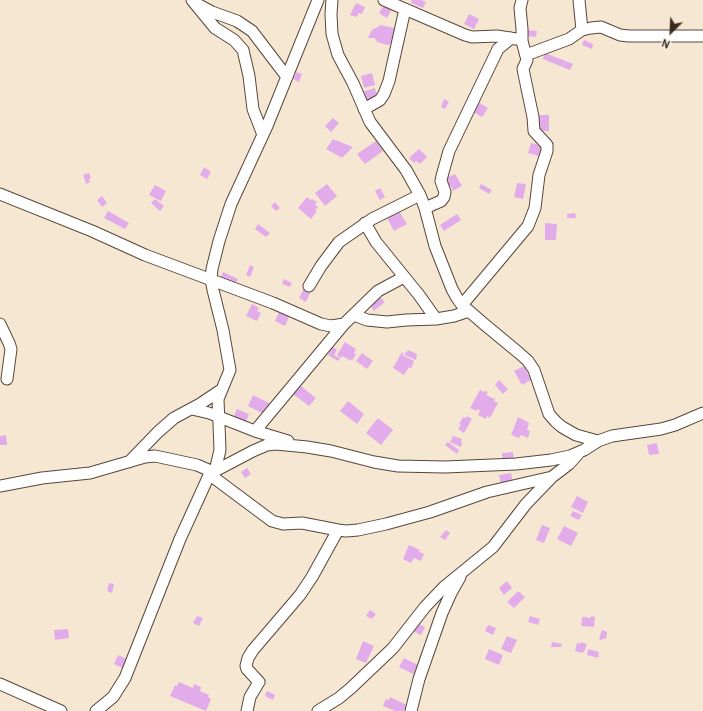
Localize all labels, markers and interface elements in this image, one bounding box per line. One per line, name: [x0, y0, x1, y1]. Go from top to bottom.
north arrow: [651, 12, 691, 52]
text: N: [660, 36, 672, 51]

